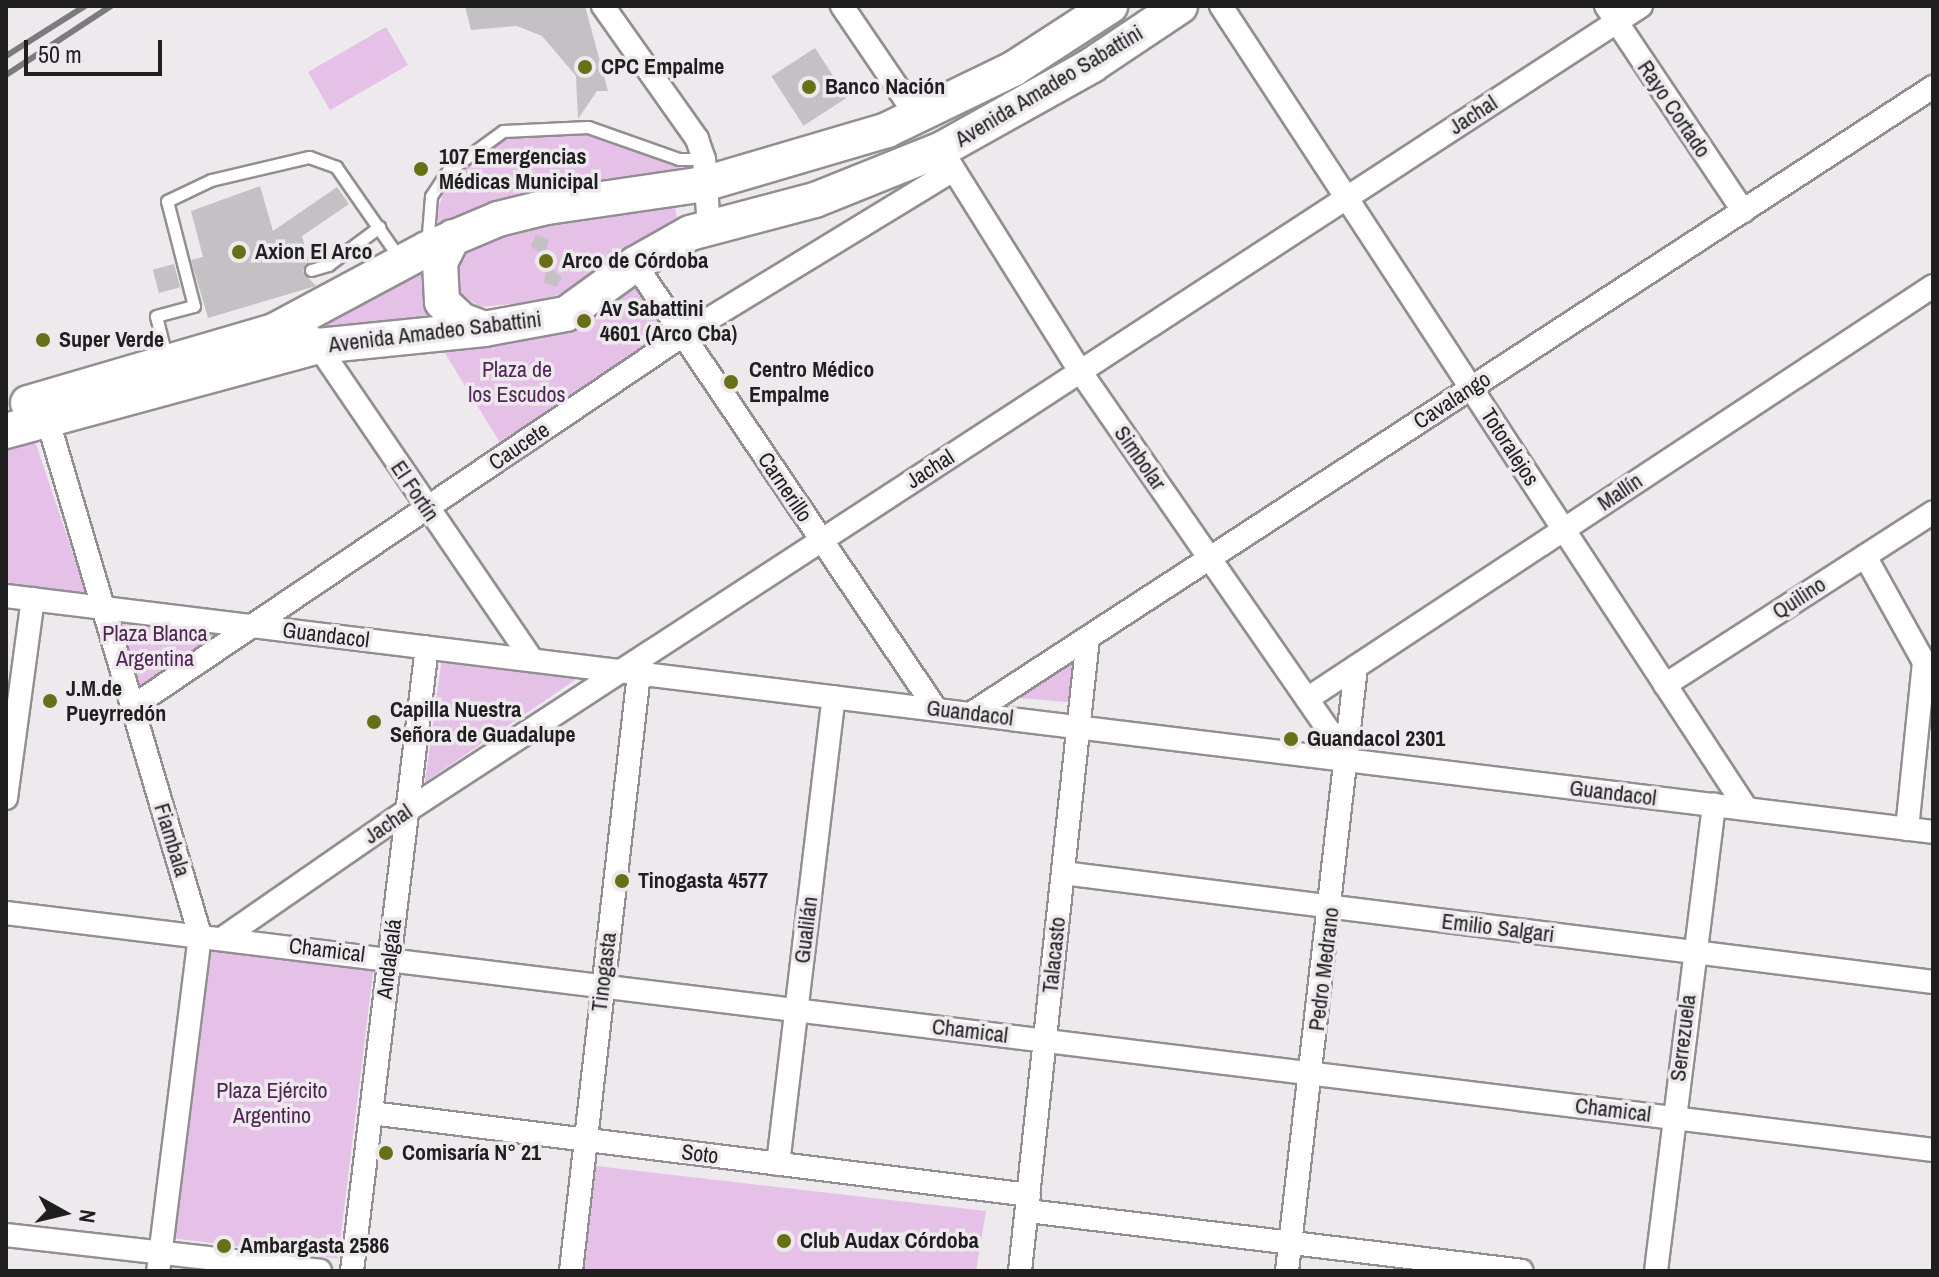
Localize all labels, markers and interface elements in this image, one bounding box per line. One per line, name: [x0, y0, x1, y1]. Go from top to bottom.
street label: Avenida Amadeo Sabattini: [950, 19, 1148, 153]
scale bar: [28, 24, 166, 74]
text: 50 m: [38, 38, 82, 70]
place label: CPC Empalme: [601, 54, 724, 80]
street label: Rayo Cortado: [1632, 55, 1716, 163]
marker: CPC Empalme: [576, 58, 594, 76]
place label: Banco Nación: [825, 74, 945, 100]
marker: Banco Nación: [800, 78, 818, 96]
street label: Jachal: [1444, 90, 1502, 140]
place label: 107 Emergencias Médicas Municipal: [439, 143, 598, 194]
marker: 107 Emergencias Médicas Municipal: [410, 158, 432, 180]
place label: Axion El Arco: [255, 239, 373, 265]
marker: Axion El Arco: [230, 243, 248, 261]
place label: Arco de Córdoba: [562, 248, 708, 274]
marker: Arco de Córdoba: [537, 252, 555, 270]
place label: Av Sabattini 4601 (Arco Cba): [600, 295, 737, 346]
street label: Avenida Amadeo Sabattini: [327, 306, 543, 358]
marker: Av Sabattini 4601 (Arco Cba): [575, 312, 593, 330]
place label: Super Verde: [59, 327, 164, 353]
marker: Super Verde: [34, 331, 52, 349]
park label: Plaza de los Escudos: [468, 356, 566, 408]
place label: Centro Médico Empalme: [749, 356, 874, 408]
street label: Cavalango: [1409, 365, 1495, 435]
marker: Centro Médico Empalme: [720, 371, 742, 393]
street label: Totoralejos: [1475, 403, 1545, 491]
street label: Caucete: [484, 416, 554, 476]
street label: Simbolar: [1108, 421, 1172, 495]
street label: Jachal: [901, 444, 959, 494]
street label: Carnerillo: [752, 447, 818, 527]
street label: El Fortín: [385, 456, 445, 526]
street label: Mallín: [1593, 468, 1647, 516]
street label: Quilino: [1767, 571, 1831, 625]
street label: Guandacol: [281, 617, 371, 653]
park label: Plaza Blanca Argentina: [102, 620, 208, 672]
place label: J.M.de Pueyrredón: [66, 675, 166, 726]
marker: J.M.de Pueyrredón: [41, 692, 59, 710]
street label: Guandacol: [925, 695, 1015, 731]
place label: Capilla Nuestra Señora de Guadalupe: [390, 696, 575, 748]
marker: Capilla Nuestra Señora de Guadalupe: [365, 713, 383, 731]
place label: Guandacol 2301: [1307, 726, 1445, 752]
marker: Guandacol 2301: [1282, 730, 1300, 748]
street label: Guandacol: [1568, 775, 1658, 811]
street label: Jachal: [359, 798, 417, 850]
street label: Fiambala: [148, 800, 196, 880]
place label: Tinogasta 4577: [638, 868, 768, 894]
marker: Tinogasta 4577: [613, 872, 631, 890]
street label: Gualilán: [789, 895, 823, 965]
street label: Pedro Medrano: [1303, 906, 1345, 1032]
street label: Emilio Salgari: [1440, 908, 1556, 948]
street label: Talacasto: [1037, 916, 1071, 994]
street label: Andalgalá: [371, 918, 407, 1000]
street label: Tinogasta: [586, 931, 622, 1013]
street label: Chamical: [288, 932, 366, 968]
street label: Serrezuela: [1665, 993, 1701, 1083]
street label: Chamical: [931, 1013, 1009, 1049]
park label: Plaza Ejército Argentino: [216, 1077, 328, 1128]
street label: Chamical: [1574, 1092, 1652, 1128]
street label: Soto: [680, 1139, 720, 1169]
place label: Comisaría N° 21: [402, 1140, 541, 1166]
marker: Comisaría N° 21: [377, 1144, 395, 1162]
north arrow: [24, 1173, 104, 1253]
text: N: [72, 1208, 104, 1225]
place label: Club Audax Córdoba: [800, 1228, 979, 1254]
marker: Club Audax Córdoba: [775, 1232, 793, 1250]
place label: Ambargasta 2586: [240, 1233, 389, 1259]
marker: Ambargasta 2586: [215, 1237, 233, 1255]

